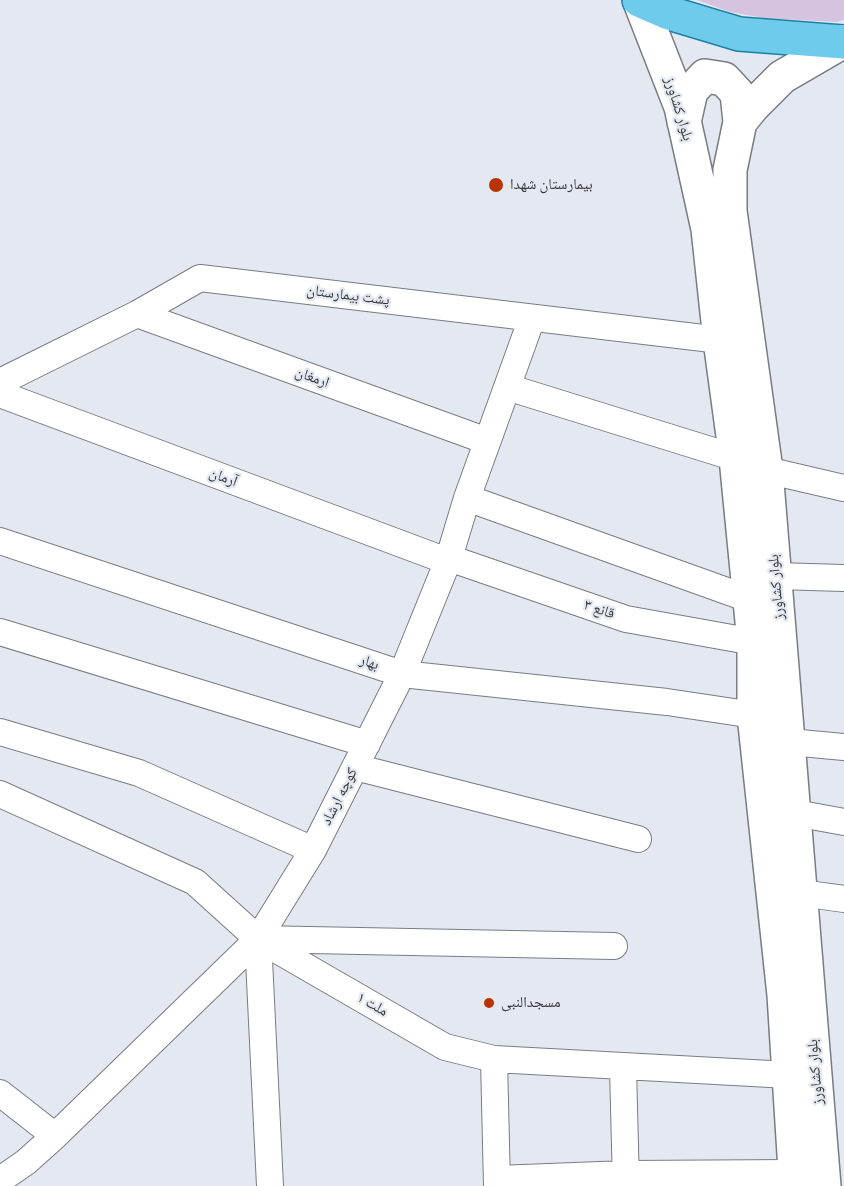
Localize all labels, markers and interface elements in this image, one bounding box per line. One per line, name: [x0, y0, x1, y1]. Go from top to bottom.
street label: بلوار کشاورز: [660, 75, 696, 143]
marker: بیمارستان شهدا: [487, 176, 505, 194]
place label: بیمارستان شهدا: [510, 176, 593, 194]
street label: پشت بیمارستان: [305, 282, 391, 310]
street label: ارمغان: [292, 364, 332, 392]
street label: آرمان: [206, 464, 240, 492]
street label: بلوار کشاورز: [765, 553, 789, 621]
street label: قانع ۳: [581, 596, 617, 624]
street label: بهار: [357, 651, 381, 675]
street label: کوچه ارشاد: [318, 765, 362, 829]
street label: ملت ۱: [353, 989, 391, 1021]
place label: مسجدالنبی: [501, 994, 561, 1012]
marker: مسجدالنبی: [482, 996, 496, 1010]
street label: بلوار کشاورز: [804, 1038, 828, 1106]

